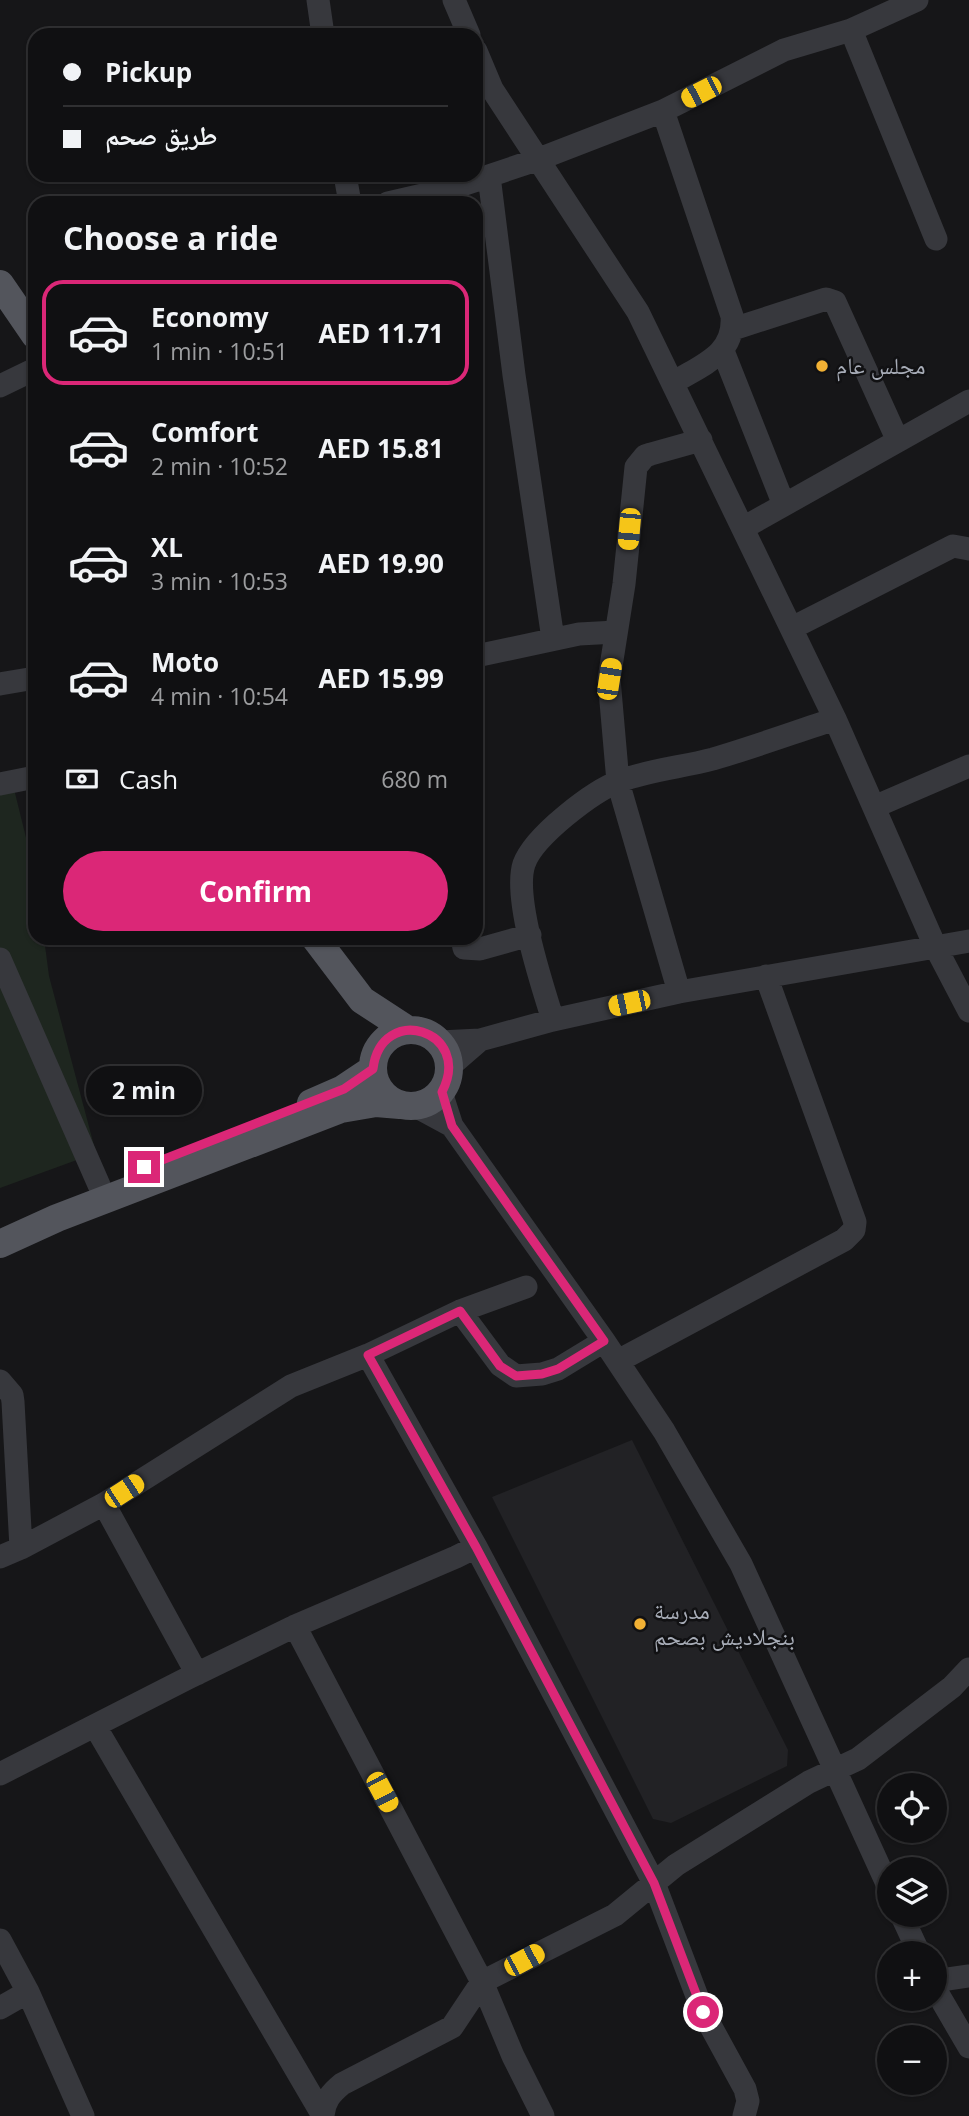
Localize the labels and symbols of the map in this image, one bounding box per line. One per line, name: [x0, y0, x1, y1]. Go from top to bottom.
car: [678, 73, 725, 111]
place label: مجلس عام: [836, 349, 926, 382]
marker: مجلس عام: [814, 358, 830, 374]
car: [617, 507, 642, 551]
car: [596, 657, 623, 701]
car: [607, 988, 652, 1018]
callout: 2 min: [86, 1066, 202, 1114]
route end: [128, 1151, 160, 1183]
car: [101, 1471, 148, 1511]
place label: مدرسة بنجلاديش بصحم: [654, 1594, 795, 1653]
marker: مدرسة بنجلاديش بصحم: [632, 1616, 648, 1632]
car: [363, 1769, 402, 1815]
car: [501, 1941, 548, 1979]
route start: [687, 1996, 719, 2028]

